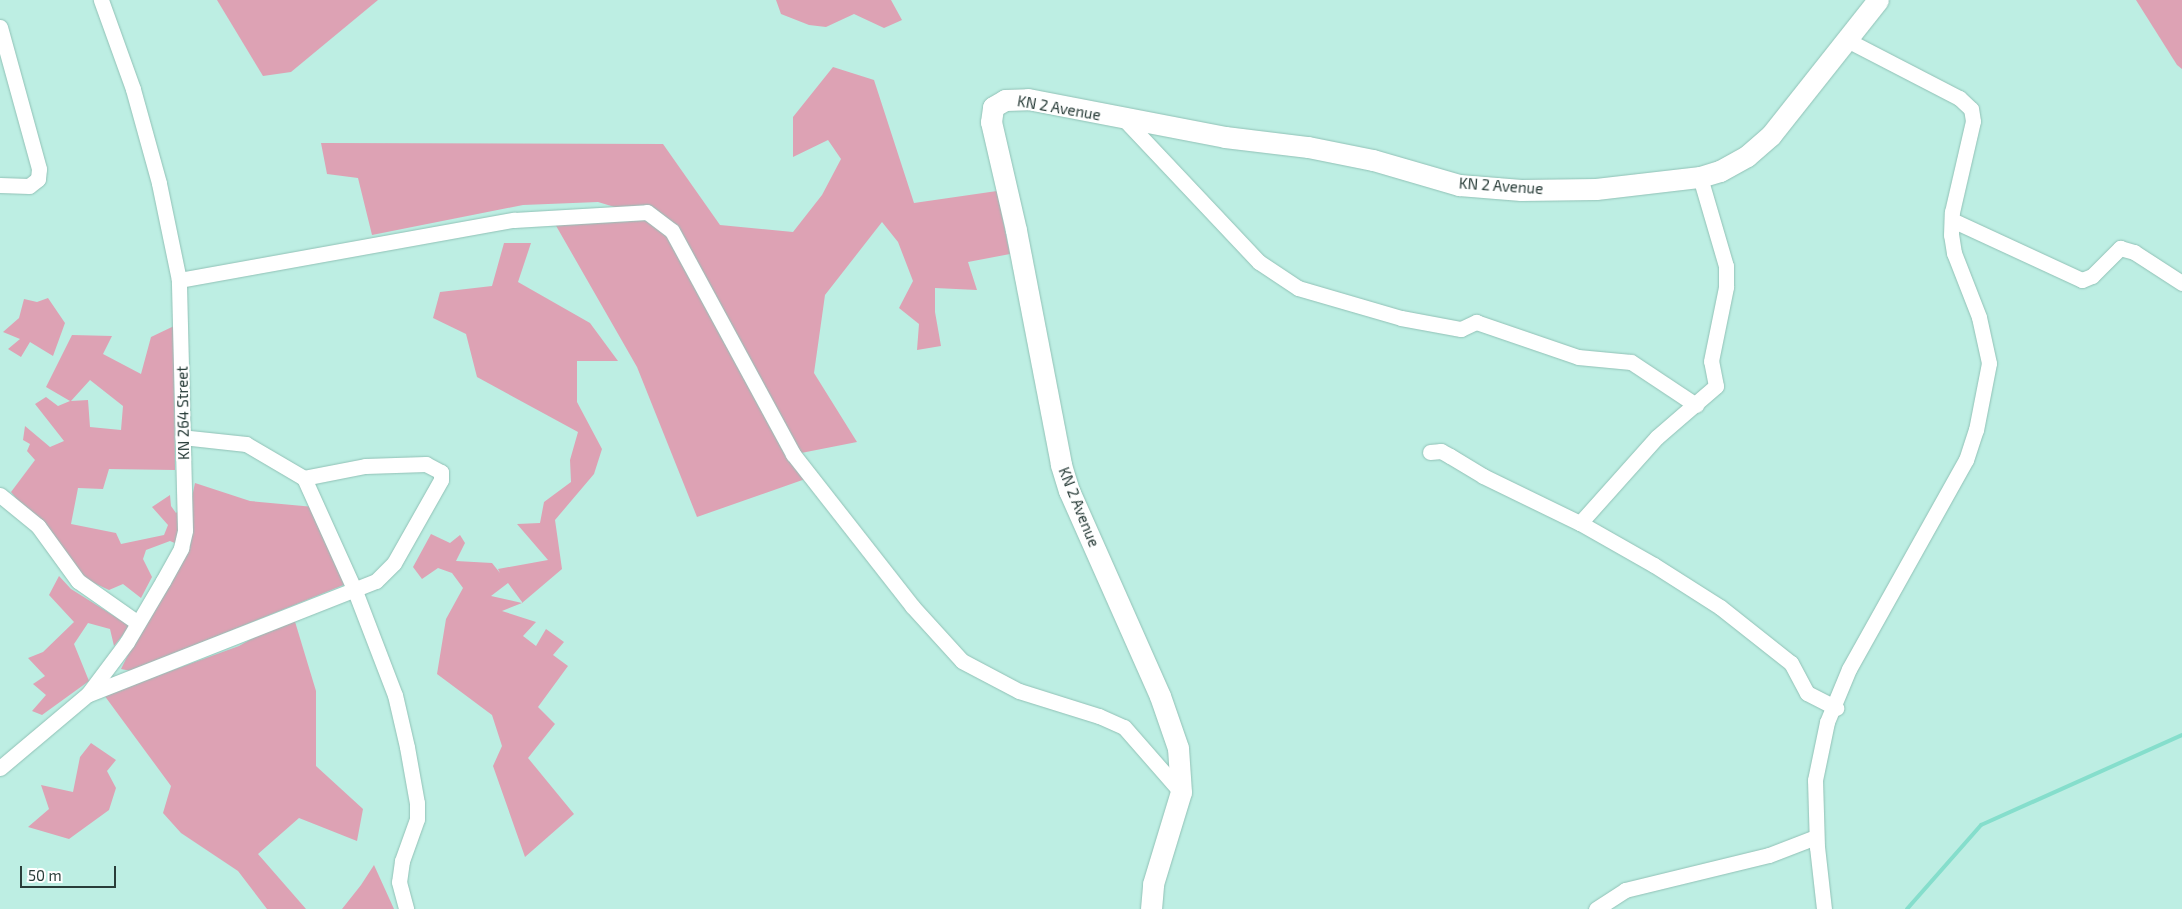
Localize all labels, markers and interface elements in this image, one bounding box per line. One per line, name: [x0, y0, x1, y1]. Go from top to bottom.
street label: KN 2 Avenue: [1016, 92, 1102, 124]
street label: KN 2 Avenue: [1458, 174, 1544, 198]
street label: KN 264 Street: [173, 366, 193, 460]
street label: KN 2 Avenue: [1055, 464, 1103, 550]
scale bar: [22, 856, 119, 888]
text: 50 m: [28, 866, 62, 884]

